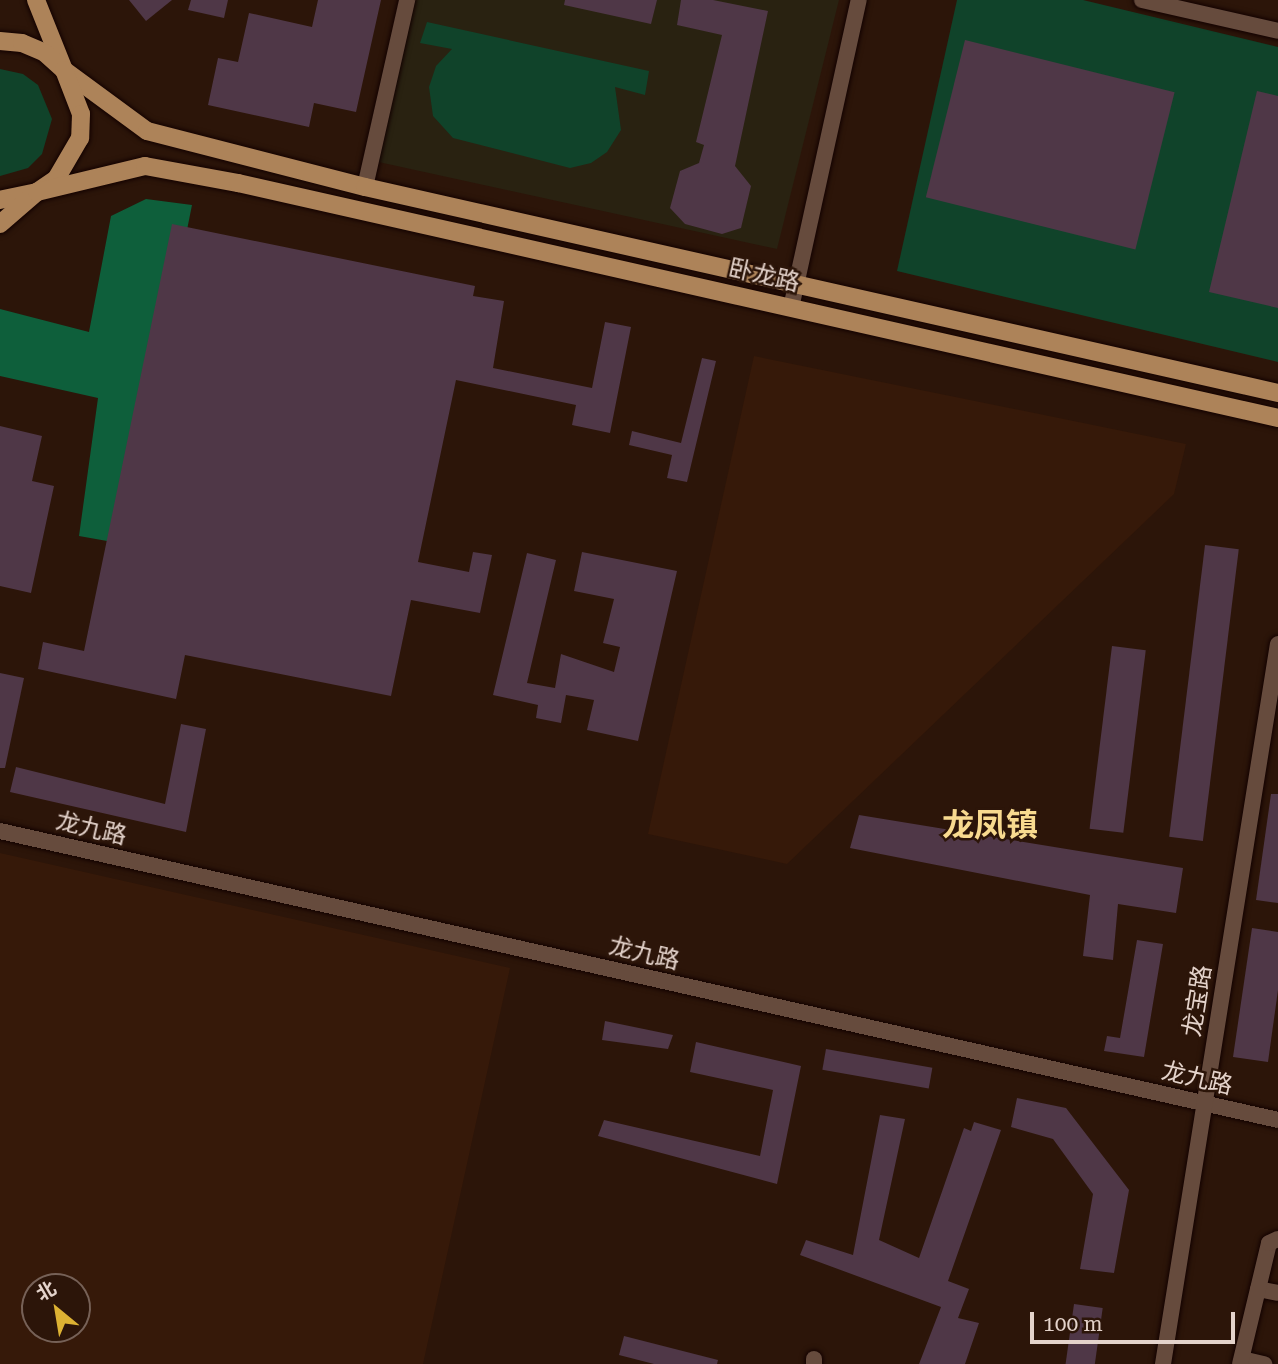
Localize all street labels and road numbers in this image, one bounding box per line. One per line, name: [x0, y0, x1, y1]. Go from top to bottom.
street label: 卧龙路: [726, 254, 802, 298]
street label: 龙九路: [53, 807, 129, 851]
street label: 龙九路: [606, 932, 682, 976]
street label: 龙宝路: [1178, 963, 1218, 1039]
street label: 龙九路: [1159, 1057, 1235, 1101]

